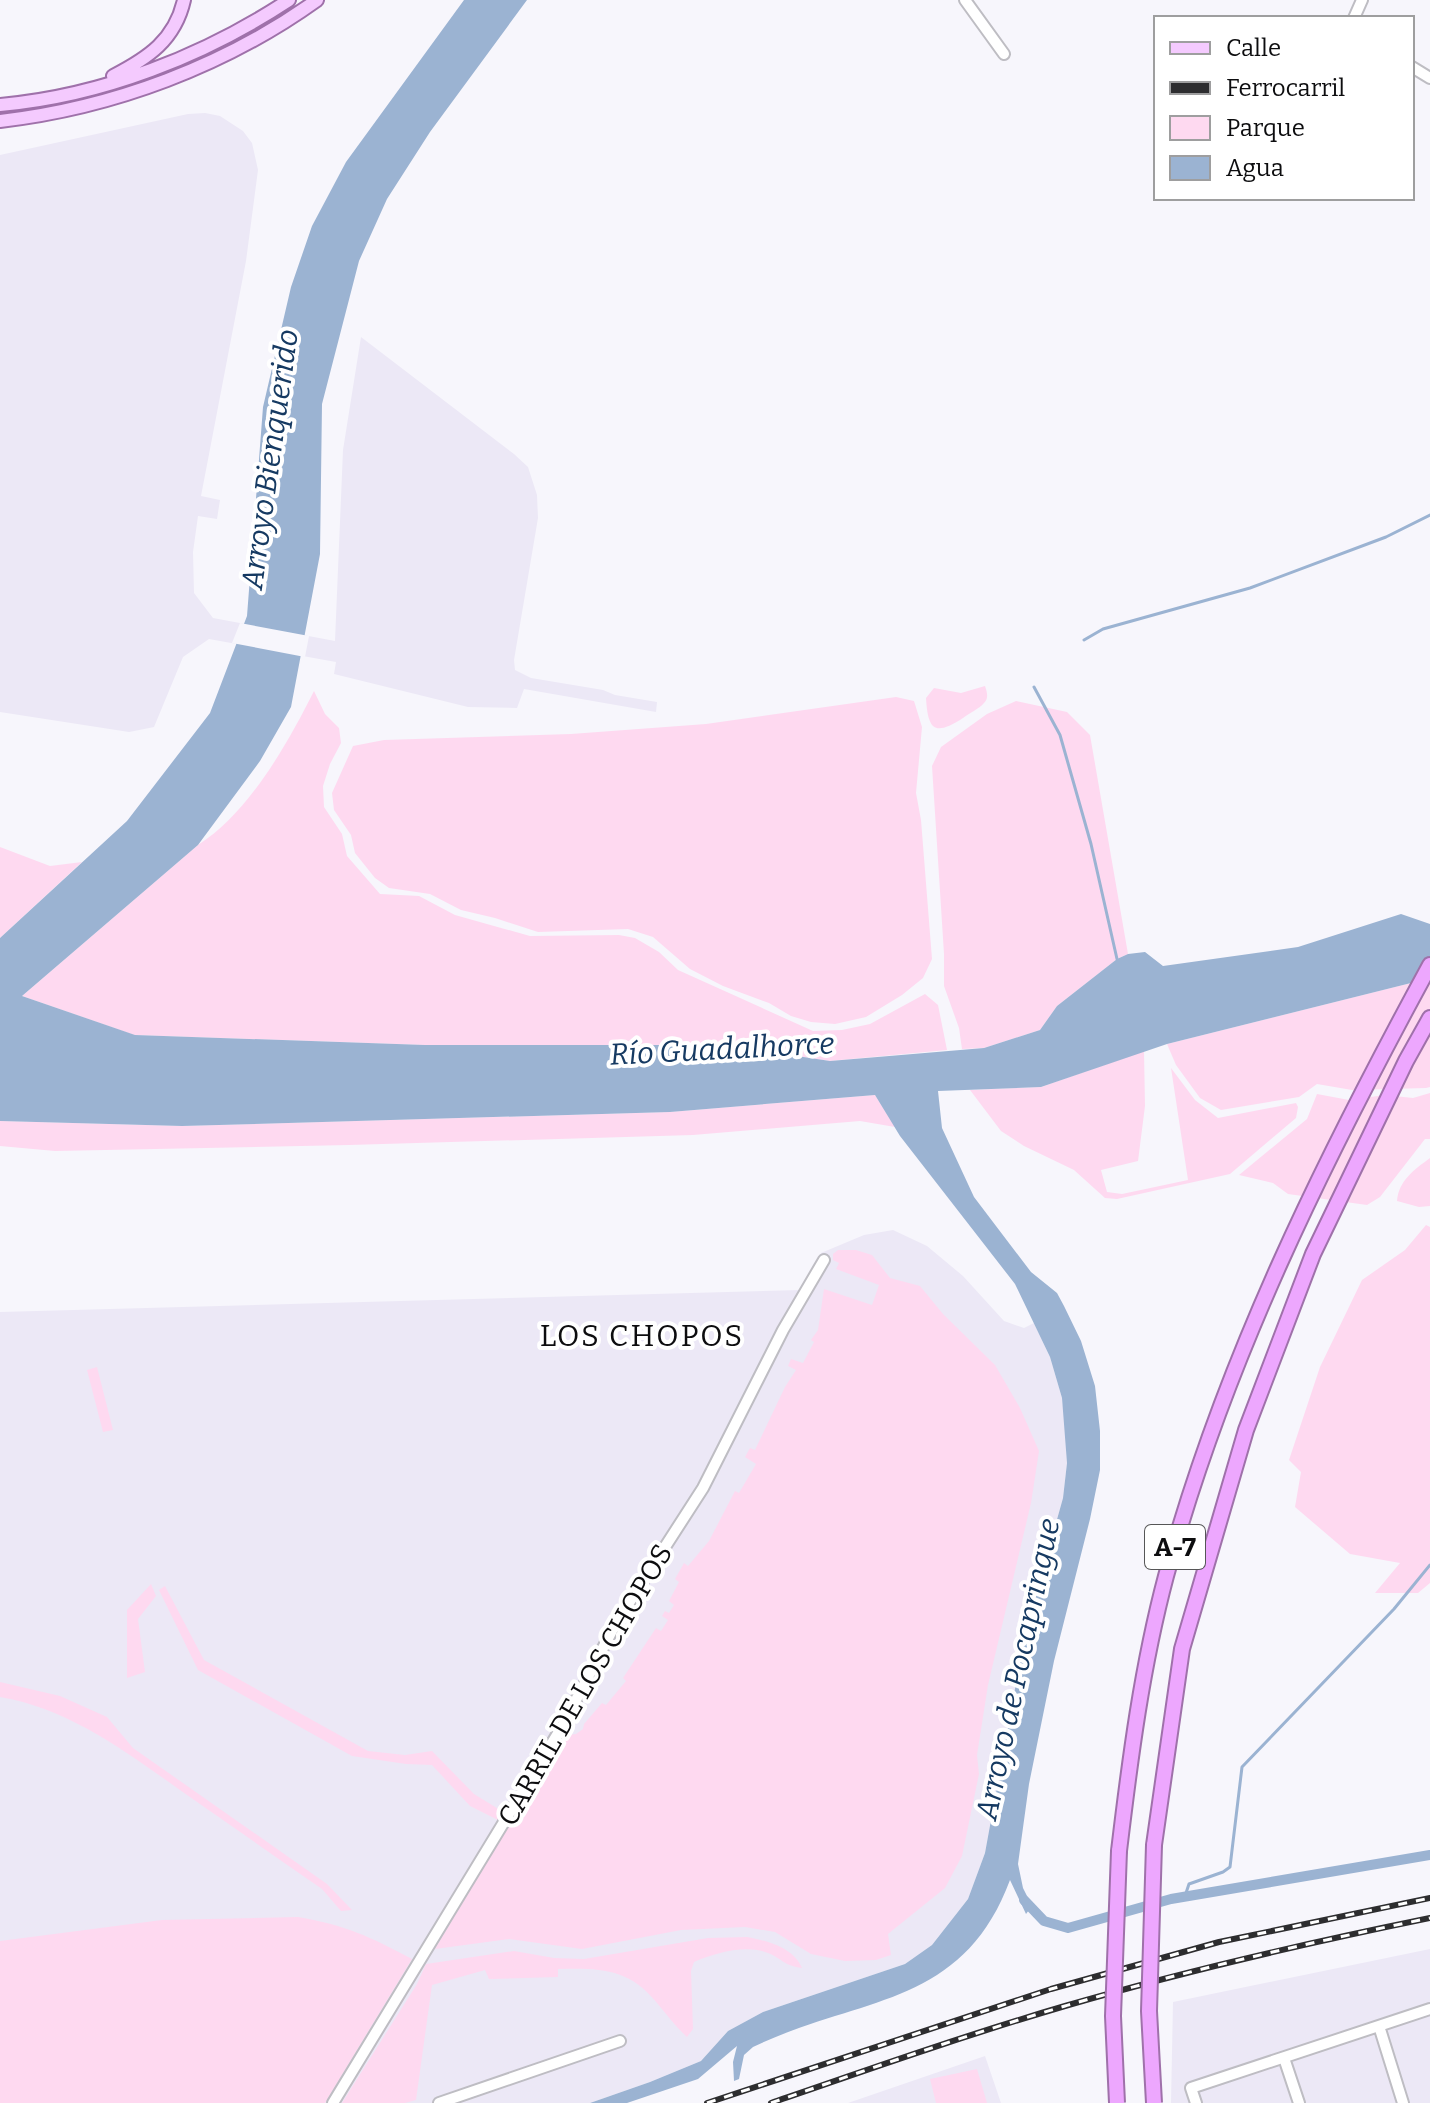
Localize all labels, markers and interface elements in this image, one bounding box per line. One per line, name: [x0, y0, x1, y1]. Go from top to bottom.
legend: [1154, 16, 1414, 200]
text: Calle: [1226, 34, 1281, 62]
text: Ferrocarril: [1226, 74, 1345, 102]
text: Parque: [1226, 114, 1305, 142]
text: Agua: [1226, 154, 1284, 182]
water label: Arroyo Bienquerido: [234, 327, 306, 593]
water label: Río Guadalhorce: [609, 1025, 835, 1073]
district label: LOS CHOPOS: [540, 1318, 744, 1354]
water label: Arroyo de Pocapringue: [968, 1515, 1068, 1825]
road number: A-7: [1145, 1525, 1205, 1569]
street label: CARRIL DE LOS CHOPOS: [491, 1538, 679, 1832]

